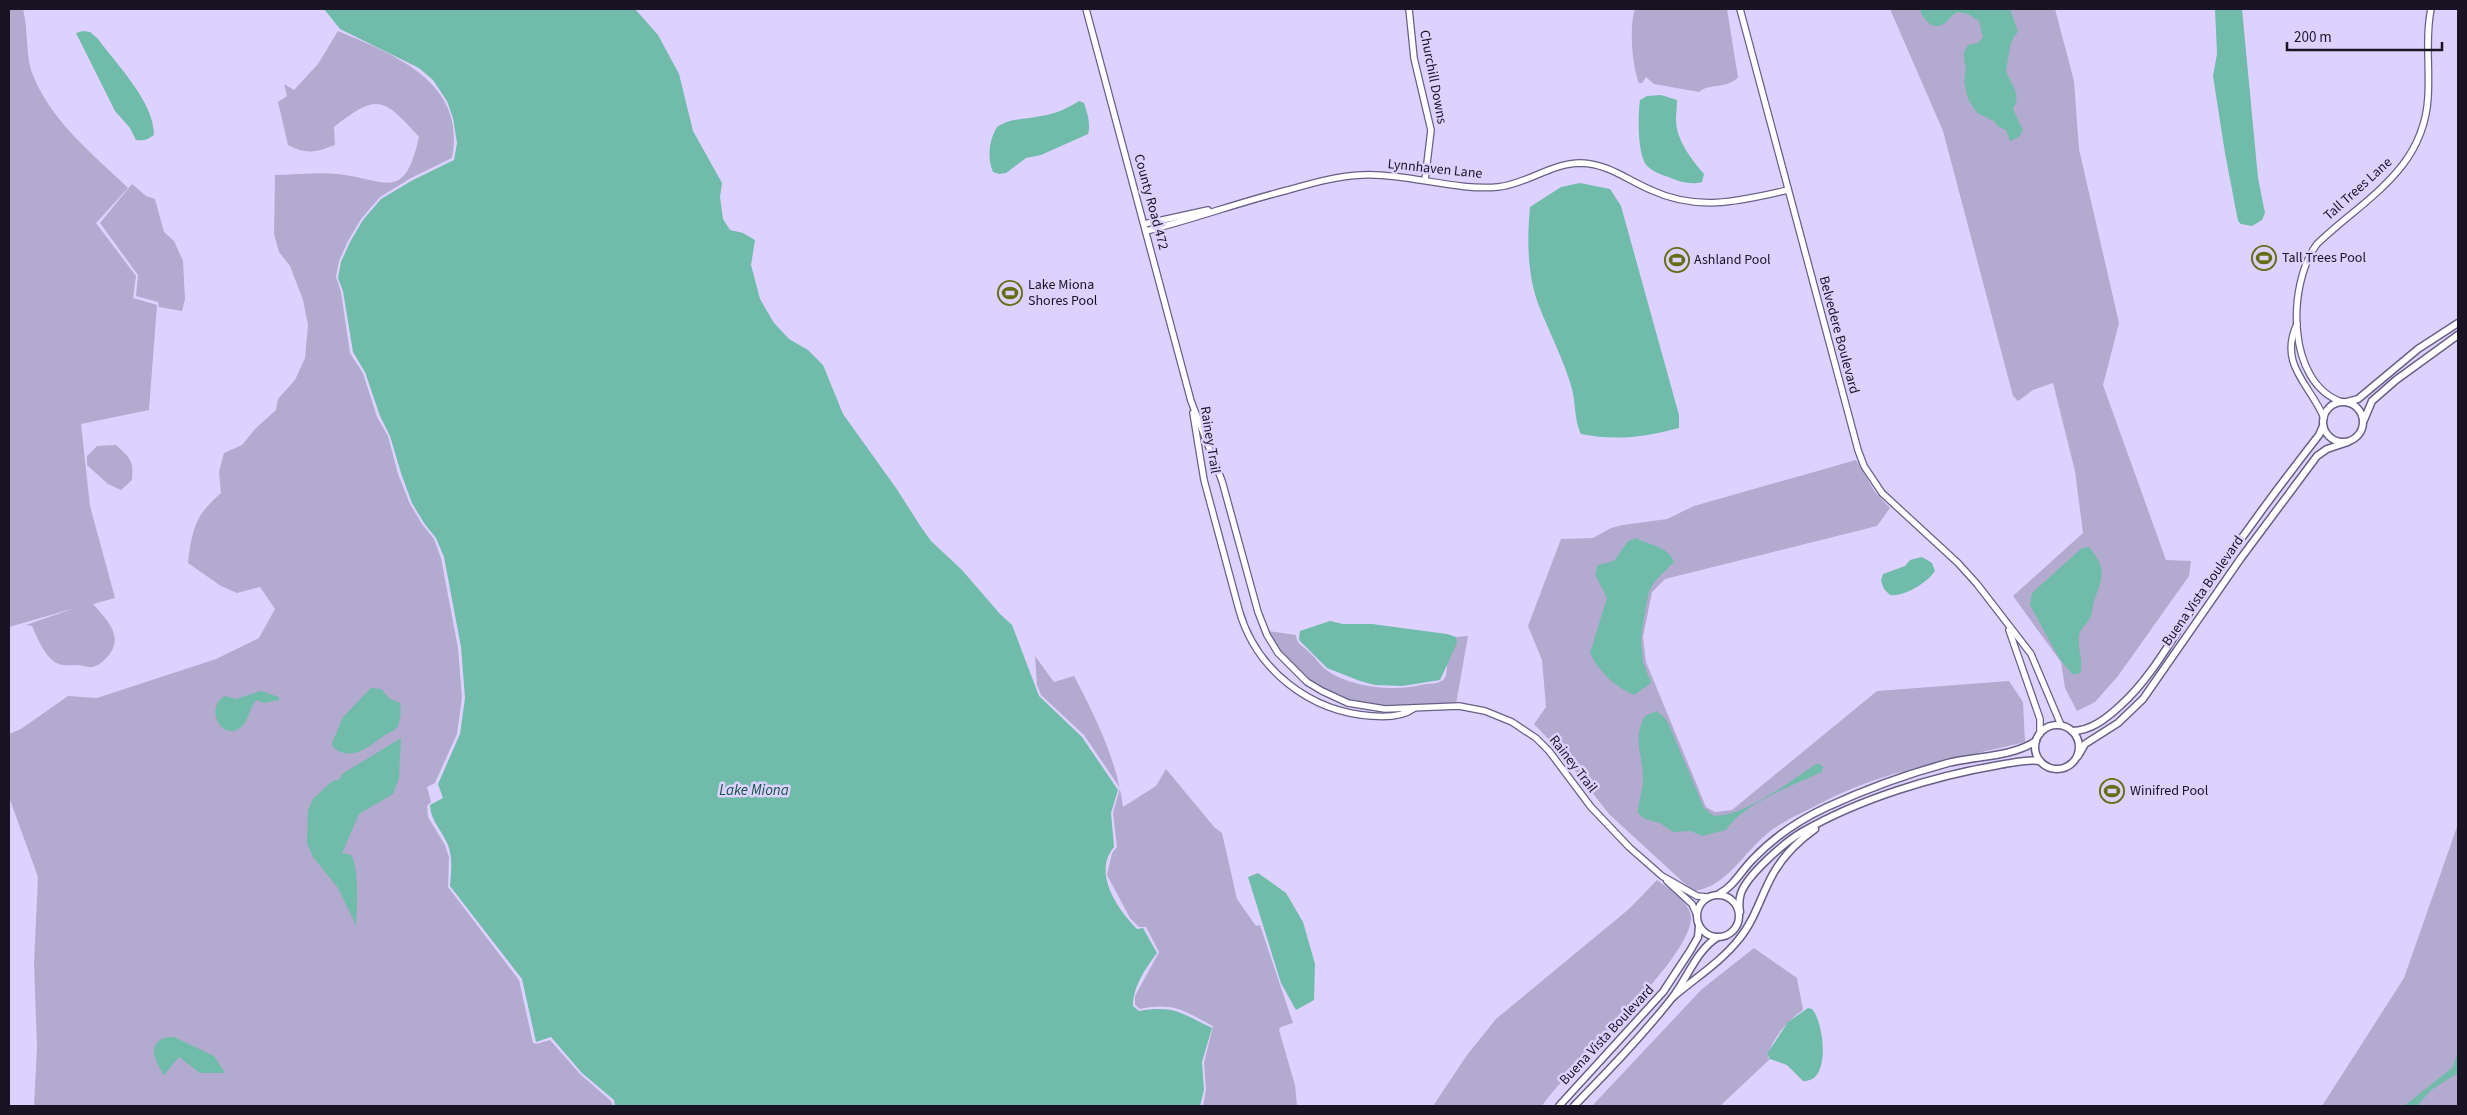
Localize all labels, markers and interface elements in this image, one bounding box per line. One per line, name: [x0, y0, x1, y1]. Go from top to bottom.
scale bar: [2287, 20, 2442, 52]
text: 200 m: [2294, 27, 2332, 48]
street label: Churchill Downs: [1414, 28, 1452, 126]
street label: County Road 472: [1129, 152, 1173, 252]
street label: Tall Trees Lane: [2319, 153, 2397, 225]
street label: Lynnhaven Lane: [1387, 154, 1483, 184]
sports icon: Tall Trees Pool: [2251, 245, 2277, 271]
sports icon: Ashland Pool: [1664, 247, 1690, 273]
place label: Tall Trees Pool: [2282, 248, 2366, 268]
place label: Ashland Pool: [1694, 250, 1771, 270]
street label: Belvedere Boulevard: [1814, 274, 1864, 396]
place label: Lake Miona Shores Pool: [1028, 275, 1098, 311]
sports icon: Lake Miona Shores Pool: [997, 280, 1023, 306]
street label: Rainey Trail: [1195, 405, 1225, 476]
street label: Buena Vista Boulevard: [2157, 532, 2249, 650]
street label: Rainey Trail: [1544, 731, 1602, 797]
sports icon: Winifred Pool: [2099, 778, 2125, 804]
water label: Lake Miona: [719, 780, 789, 801]
place label: Winifred Pool: [2130, 781, 2209, 801]
street label: Buena Vista Boulevard: [1555, 980, 1659, 1090]

